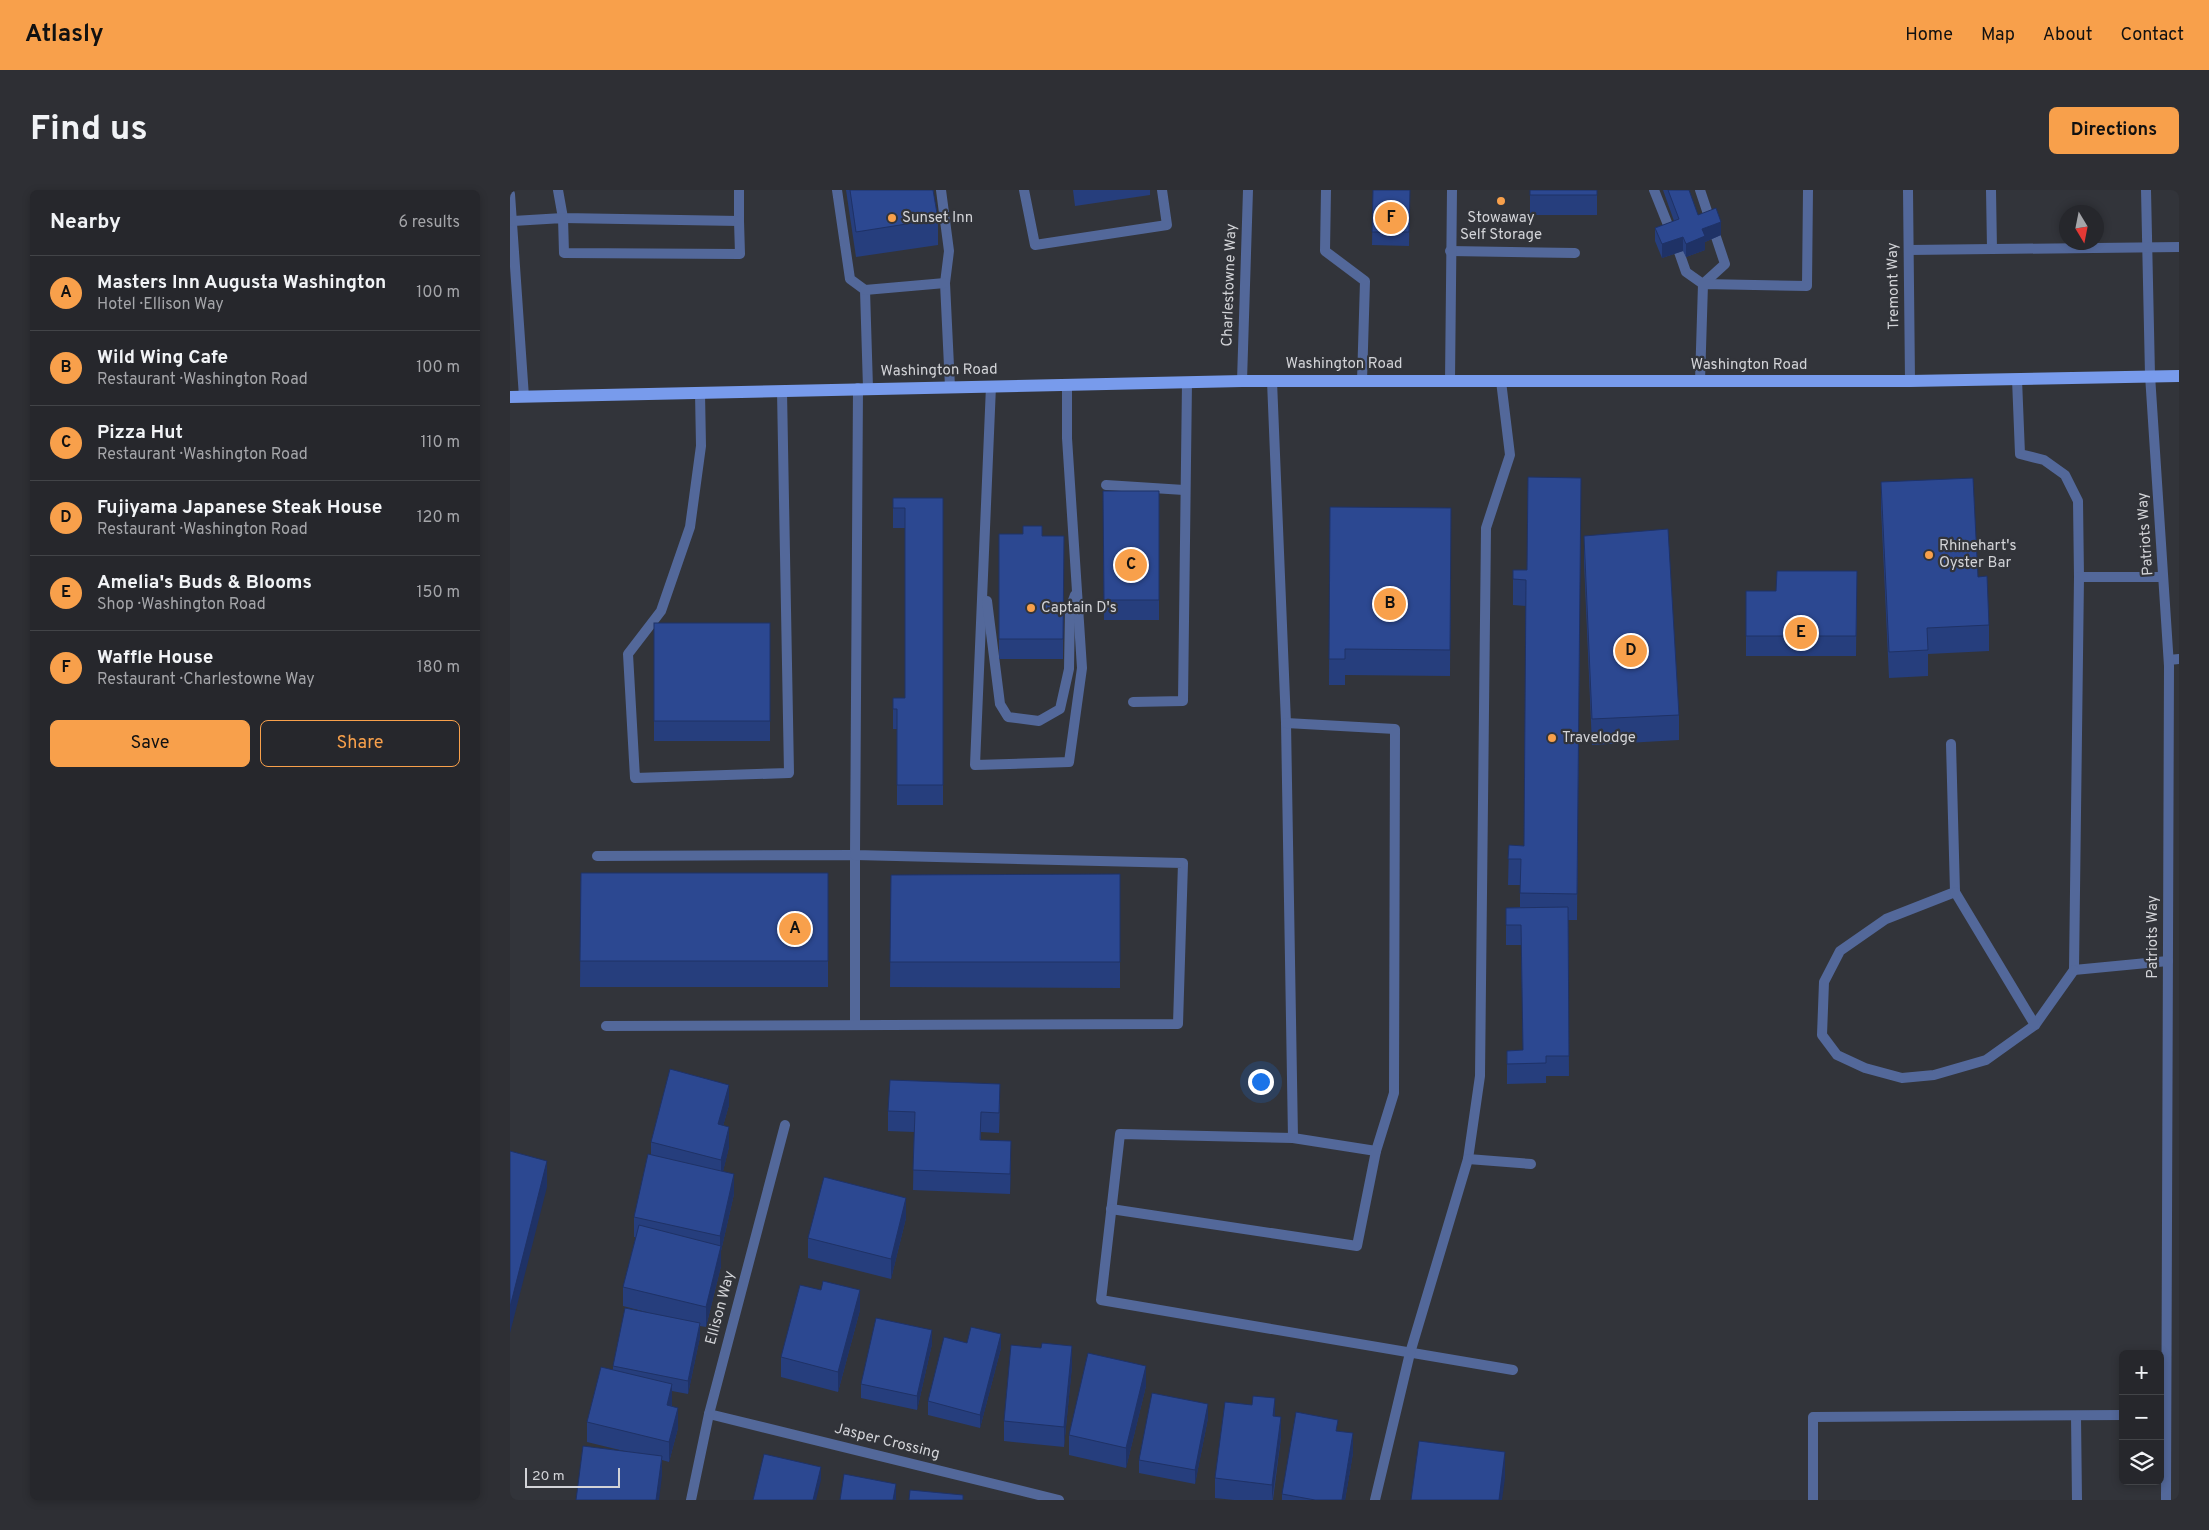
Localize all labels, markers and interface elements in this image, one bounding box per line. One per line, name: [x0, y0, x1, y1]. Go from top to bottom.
text: Atlasly: [25, 20, 104, 50]
text: Home: [1905, 24, 1953, 47]
text: Map: [1981, 24, 2015, 47]
text: About: [2043, 24, 2092, 47]
text: Contact: [2120, 24, 2184, 47]
button: Directions: [2049, 107, 2179, 154]
text: Find us: [30, 108, 148, 152]
marker: Stowaway Self Storage: [1495, 195, 1507, 207]
pin: F: [1375, 199, 1407, 237]
north arrow: [2059, 205, 2104, 250]
text: Nearby: [50, 209, 121, 236]
place label: Sunset Inn: [902, 209, 973, 228]
place label: Stowaway Self Storage: [1460, 209, 1542, 245]
marker: Sunset Inn: [886, 212, 898, 224]
text: 6 results: [398, 213, 460, 233]
street label: Charlestowne Way: [1218, 223, 1242, 347]
street label: Tremont Way: [1884, 242, 1904, 330]
text: Masters Inn Augusta Washington: [97, 271, 386, 295]
text: A: [60, 283, 72, 303]
text: 100 m: [416, 283, 460, 303]
text: Hotel · Ellison Way: [97, 295, 224, 315]
text: Wild Wing Cafe: [97, 346, 228, 370]
street label: Washington Road: [1285, 355, 1403, 374]
street label: Washington Road: [1690, 356, 1808, 375]
text: B: [60, 358, 72, 378]
text: 100 m: [416, 358, 460, 378]
street label: Washington Road: [880, 360, 998, 382]
text: Restaurant · Washington Road: [97, 370, 308, 390]
text: Pizza Hut: [97, 421, 183, 445]
text: C: [61, 433, 71, 453]
text: 110 m: [420, 433, 460, 453]
text: Restaurant · Washington Road: [97, 445, 308, 465]
street label: Patriots Way: [2134, 492, 2158, 576]
text: Fujiyama Japanese Steak House: [97, 496, 382, 520]
text: D: [60, 508, 72, 528]
text: 120 m: [417, 508, 460, 528]
text: Restaurant · Washington Road: [97, 520, 308, 540]
place label: Rhinehart's Oyster Bar: [1939, 537, 2017, 573]
pin: C: [1115, 546, 1147, 584]
marker: Rhinehart's Oyster Bar: [1923, 549, 1935, 561]
text: Amelia's Buds & Blooms: [97, 571, 312, 595]
text: E: [61, 583, 71, 603]
text: 150 m: [417, 583, 460, 603]
pin: B: [1374, 585, 1406, 623]
text: Shop · Washington Road: [97, 595, 266, 615]
place label: Captain D's: [1041, 599, 1117, 618]
marker: Captain D's: [1025, 602, 1037, 614]
pin: E: [1785, 614, 1817, 652]
pin: D: [1615, 632, 1647, 670]
text: Waffle House: [97, 646, 213, 670]
text: F: [61, 658, 71, 678]
text: 180 m: [417, 658, 460, 678]
text: Restaurant · Charlestowne Way: [97, 670, 315, 690]
button: Save: [50, 720, 250, 767]
button: Share: [260, 720, 460, 767]
place label: Travelodge: [1562, 729, 1636, 748]
marker: Travelodge: [1546, 732, 1558, 744]
street label: Patriots Way: [2144, 895, 2163, 979]
pin: A: [779, 910, 811, 948]
your location: [1248, 1069, 1274, 1095]
street label: Ellison Way: [702, 1269, 740, 1347]
map controls: [2119, 1350, 2164, 1485]
button: +: [2119, 1350, 2164, 1395]
button: −: [2119, 1395, 2164, 1440]
street label: Jasper Crossing: [832, 1420, 942, 1464]
button: layers: [2119, 1440, 2164, 1485]
scale bar: [525, 1465, 620, 1488]
text: 20 m: [532, 1468, 565, 1485]

